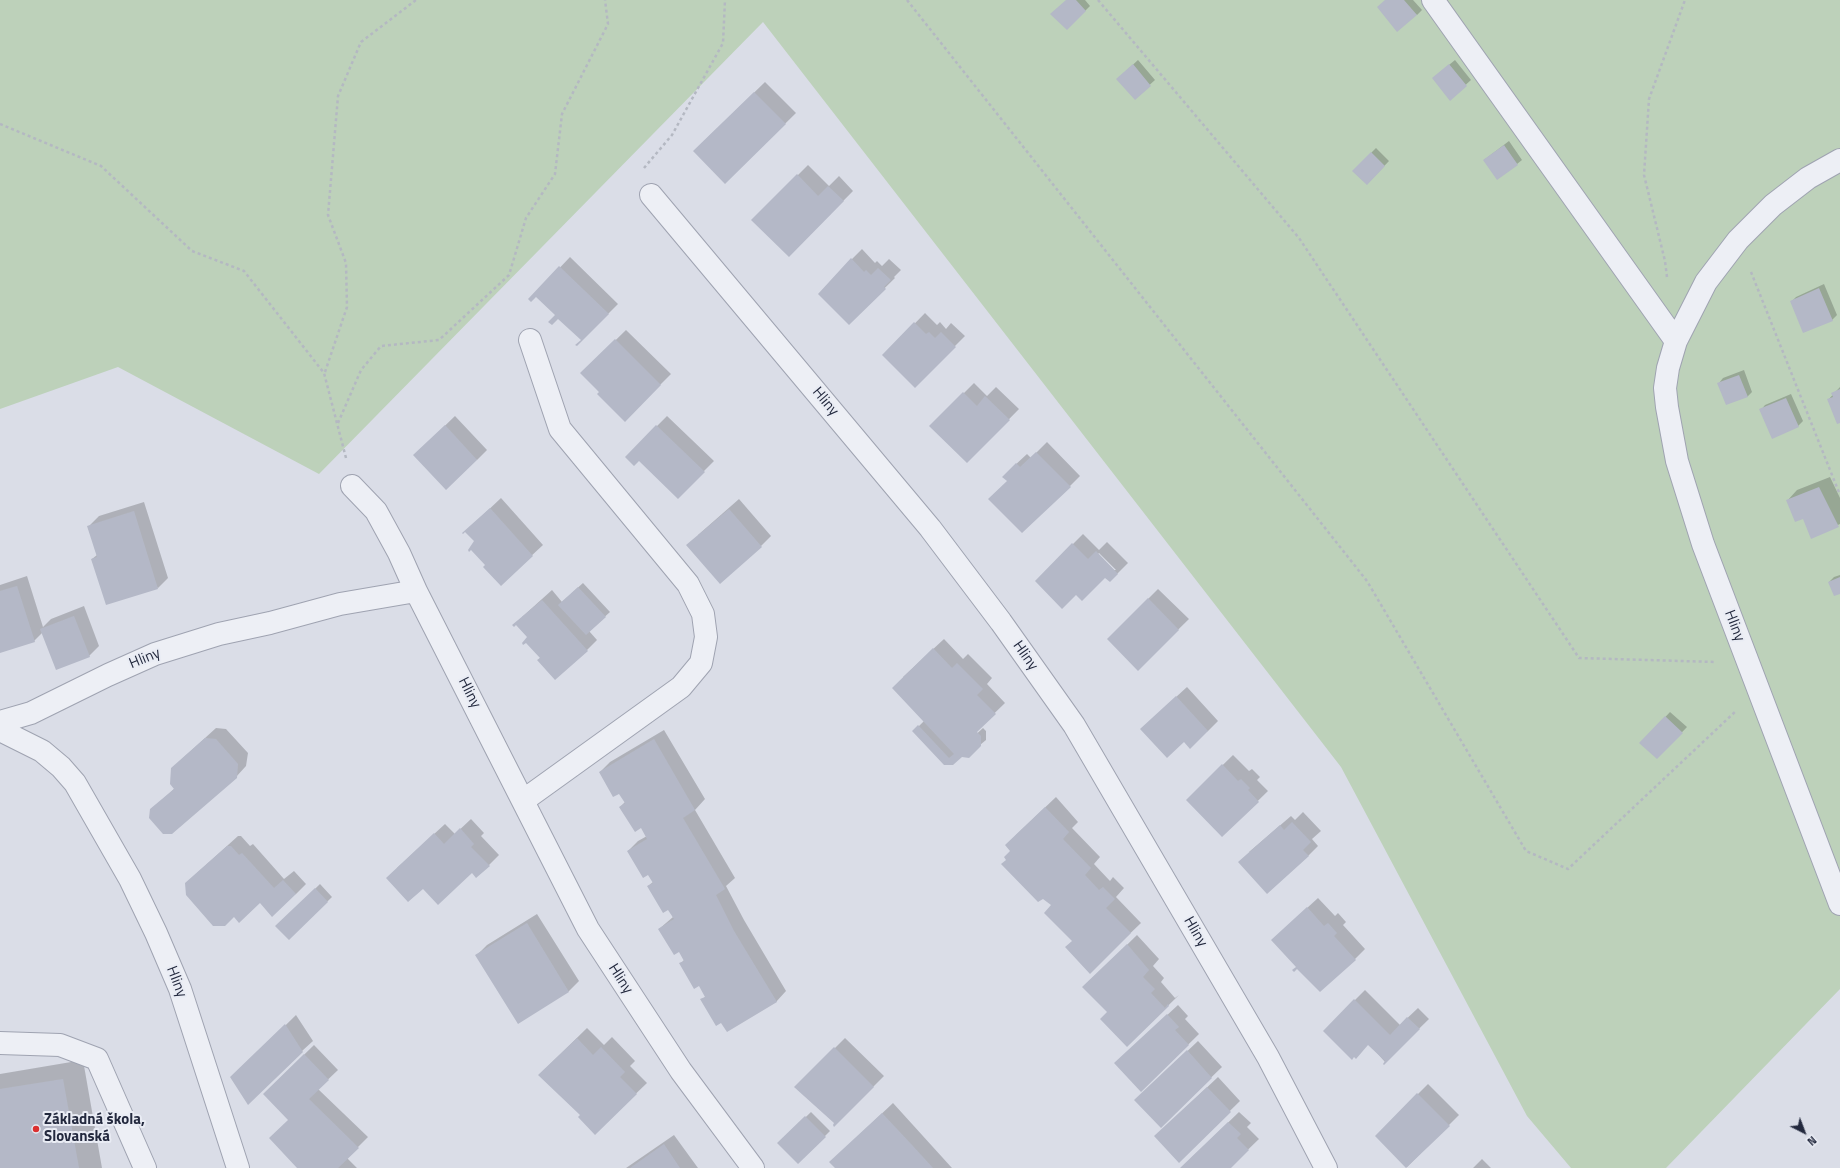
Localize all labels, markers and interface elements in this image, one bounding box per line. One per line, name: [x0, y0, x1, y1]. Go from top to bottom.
street label: Hliny: [808, 384, 842, 420]
street label: Hliny: [1720, 608, 1748, 644]
street label: Hliny: [1008, 638, 1042, 674]
street label: Hliny: [127, 645, 163, 673]
street label: Hliny: [454, 675, 484, 711]
street label: Hliny: [1179, 914, 1211, 950]
street label: Hliny: [604, 961, 636, 997]
street label: Hliny: [162, 964, 190, 1000]
place label: Základná škola, Slovanská: [44, 1111, 145, 1146]
north arrow: [1784, 1112, 1824, 1152]
marker: Základná škola, Slovanská: [31, 1124, 41, 1134]
text: N: [1804, 1132, 1820, 1149]

